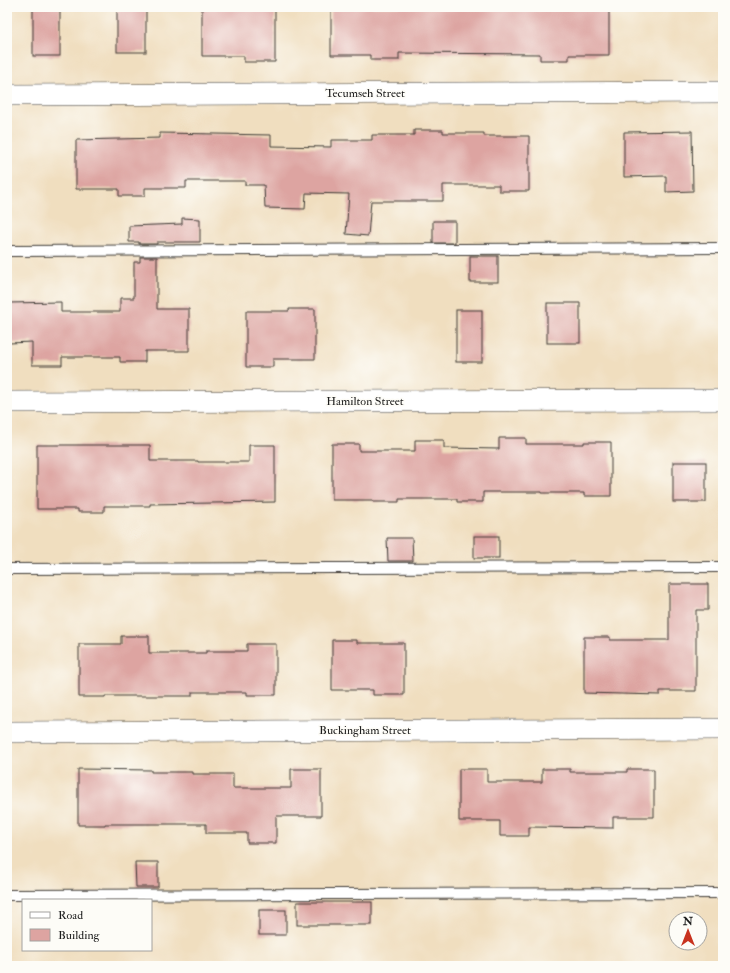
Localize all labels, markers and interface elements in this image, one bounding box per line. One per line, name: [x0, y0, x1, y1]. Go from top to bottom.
street label: Tecumseh Street: [325, 86, 405, 101]
street label: Hamilton Street: [326, 394, 404, 409]
street label: Buckingham Street: [319, 723, 411, 738]
legend: [22, 899, 152, 951]
text: Road: [58, 908, 83, 923]
north arrow: [668, 911, 708, 951]
text: N: [682, 915, 694, 928]
text: Building: [58, 928, 101, 943]

